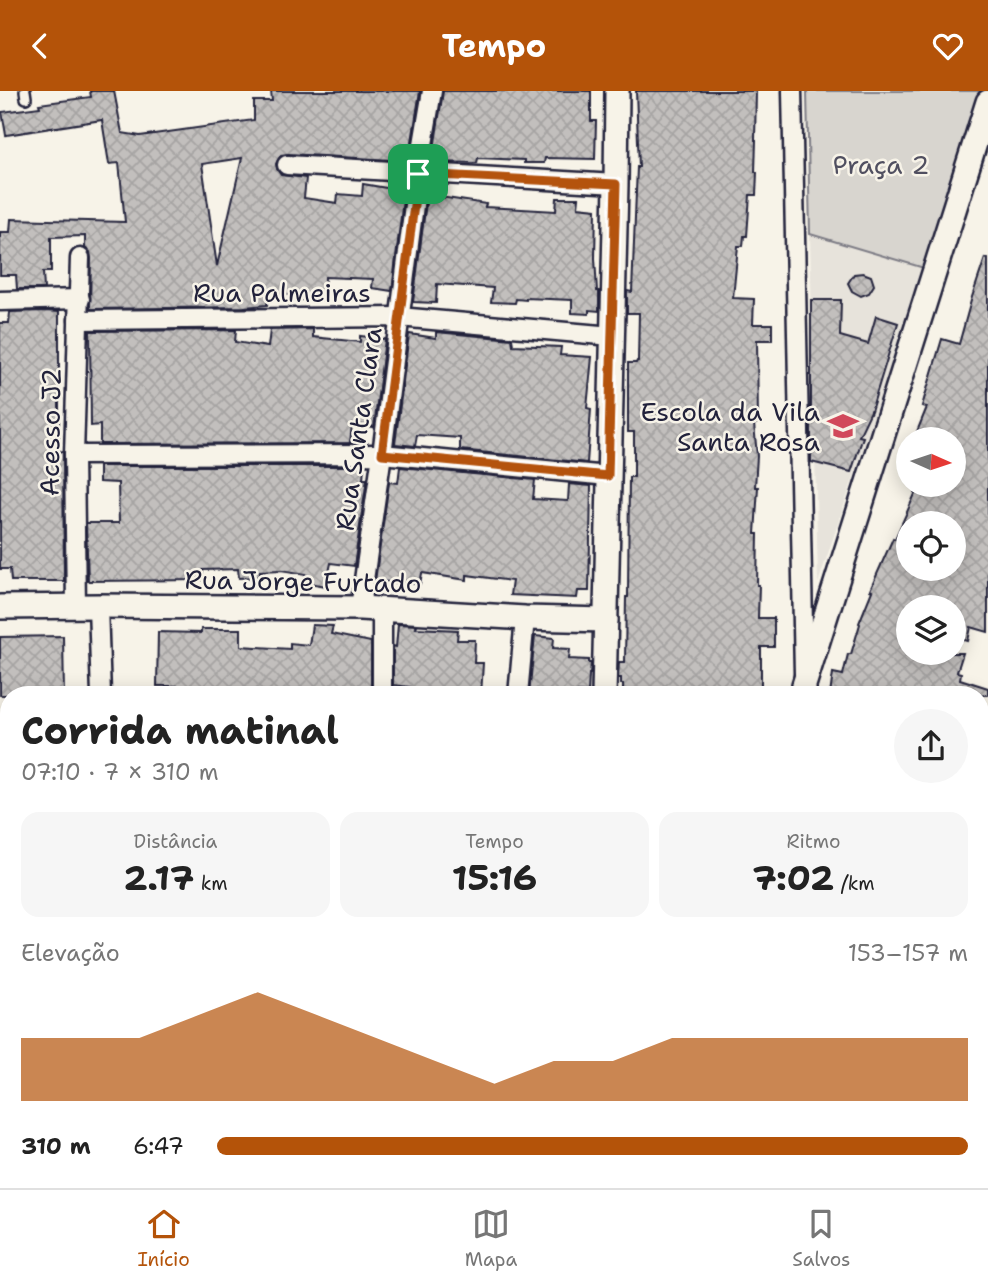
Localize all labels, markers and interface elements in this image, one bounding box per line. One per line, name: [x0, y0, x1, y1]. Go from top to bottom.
text: Tempo: [442, 24, 546, 67]
icon: back: [21, 27, 59, 65]
icon: heart: [929, 27, 967, 65]
pin: [388, 144, 448, 204]
park label: Praça 2: [832, 147, 930, 182]
icon: arrive: [399, 155, 437, 193]
street label: Rua Palmeiras: [193, 275, 371, 310]
street label: Rua Santa Clara: [326, 325, 390, 533]
street label: Acesso J2: [31, 368, 69, 496]
place label: Escola da Vila Santa Rosa: [641, 394, 820, 459]
school or university icon: Escola da Vila Santa Rosa: [826, 409, 860, 443]
north arrow: [896, 427, 966, 497]
map controls: [896, 427, 966, 665]
button: locate: [896, 511, 966, 581]
street label: Rua Jorge Furtado: [184, 561, 422, 601]
button: layers: [896, 595, 966, 665]
text: Corrida matinal: [21, 705, 339, 756]
button: share: [894, 709, 968, 783]
text: 07:10 · 7 × 310 m: [21, 757, 219, 787]
text: Distância: [134, 829, 217, 854]
text: Tempo: [465, 829, 524, 854]
text: Ritmo: [787, 829, 840, 854]
text: 2.17: [123, 854, 194, 901]
text: 15:16: [452, 854, 537, 901]
text: 7:02: [752, 854, 834, 901]
text: km: [194, 871, 228, 896]
text: /km: [834, 871, 875, 896]
text: Elevação: [21, 938, 120, 968]
text: 153–157 m: [848, 938, 968, 968]
text: 310 m: [21, 1131, 91, 1161]
text: 6:47: [133, 1131, 184, 1161]
tab: Início: [138, 1205, 190, 1272]
tab: Mapa: [465, 1205, 517, 1272]
tab: Salvos: [792, 1205, 850, 1272]

